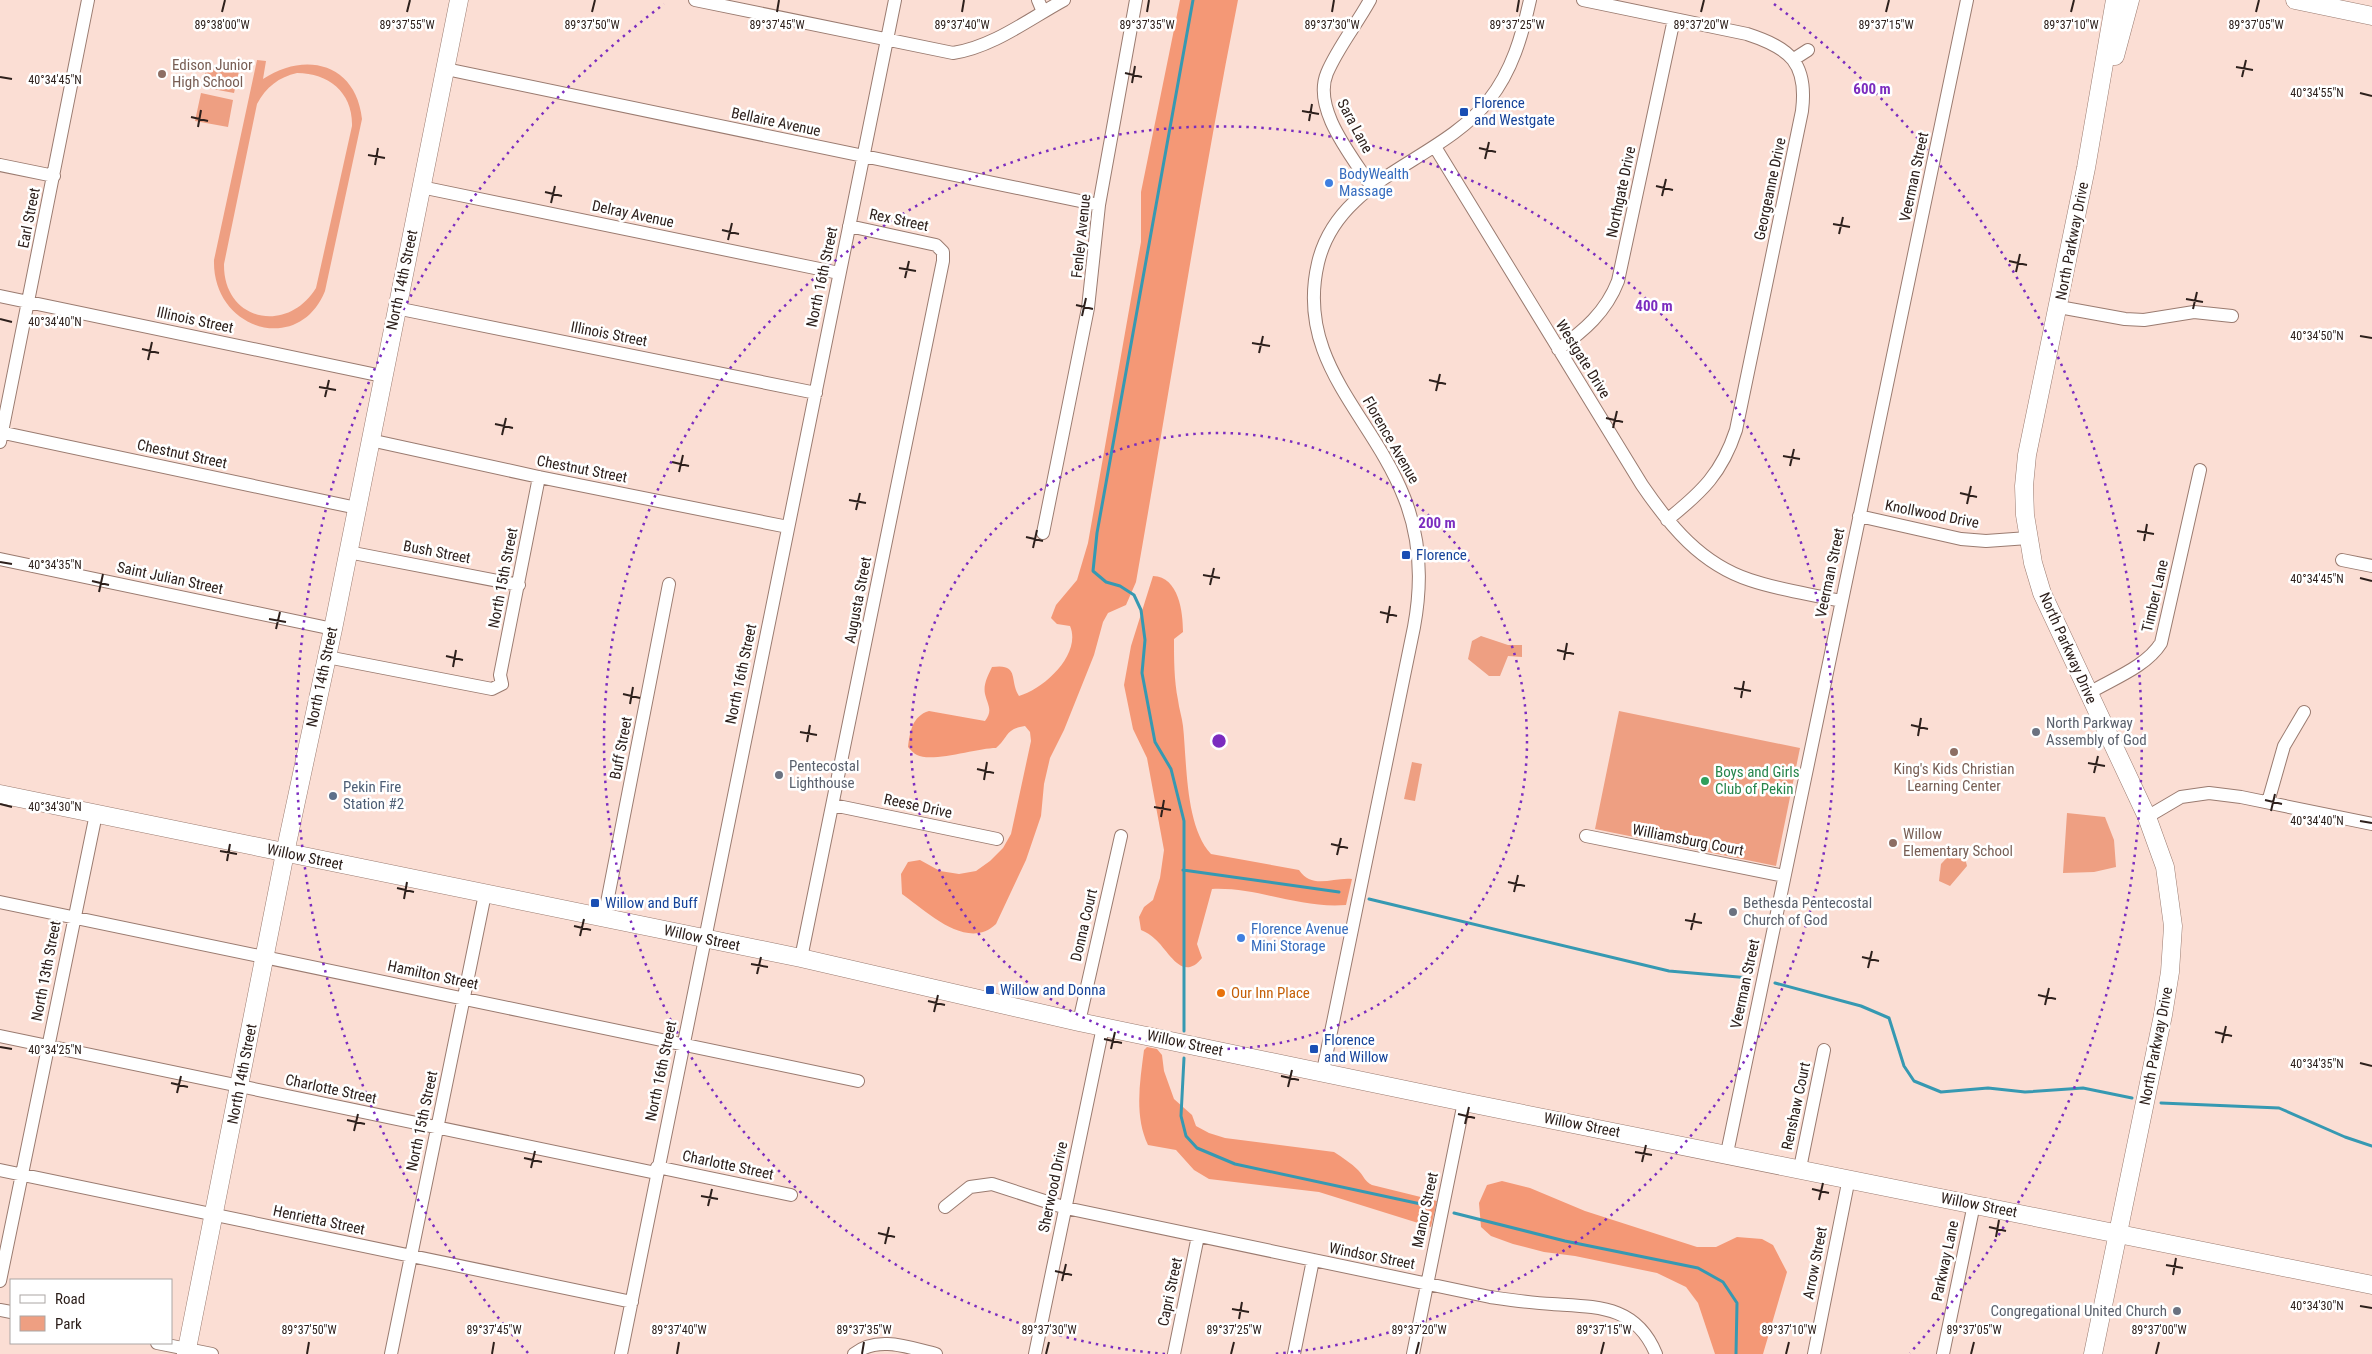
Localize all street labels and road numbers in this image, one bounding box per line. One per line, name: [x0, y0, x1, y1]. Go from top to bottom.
street label: Sara Lane: [1333, 96, 1377, 156]
street label: Bellaire Avenue: [730, 104, 822, 140]
street label: Veerman Street: [1896, 131, 1932, 223]
street label: Georgeanne Drive: [1750, 136, 1790, 242]
street label: Northgate Drive: [1603, 145, 1639, 239]
street label: North Parkway Drive: [2052, 180, 2092, 302]
street label: Earl Street: [14, 186, 44, 250]
street label: Fenley Avenue: [1068, 193, 1094, 279]
street label: Delray Avenue: [590, 197, 676, 231]
street label: Rex Street: [868, 205, 930, 235]
street label: North 16th Street: [803, 225, 841, 329]
street label: North 14th Street: [383, 228, 421, 332]
street label: Illinois Street: [155, 303, 235, 337]
street label: Westgate Drive: [1552, 317, 1614, 401]
street label: Illinois Street: [569, 318, 649, 350]
street label: Florence Avenue: [1359, 393, 1423, 487]
street label: Chestnut Street: [135, 436, 229, 472]
street label: Chestnut Street: [535, 451, 629, 487]
street label: Knollwood Drive: [1884, 496, 1980, 532]
street label: North 15th Street: [484, 526, 522, 630]
street label: Veerman Street: [1812, 527, 1848, 619]
street label: Bush Street: [402, 537, 472, 567]
street label: Augusta Street: [841, 555, 875, 645]
street label: Saint Julian Street: [115, 558, 225, 598]
street label: Timber Lane: [2138, 558, 2172, 634]
street label: North Parkway Drive: [2035, 589, 2101, 707]
street label: North 16th Street: [722, 622, 760, 726]
street label: North 14th Street: [303, 625, 341, 729]
street label: Buff Street: [606, 715, 636, 781]
street label: Reese Drive: [882, 790, 954, 822]
street label: Williamsburg Court: [1631, 820, 1745, 860]
street label: Willow Street: [265, 840, 345, 874]
street label: Donna Court: [1067, 887, 1101, 963]
street label: North 13th Street: [27, 919, 65, 1023]
street label: Willow Street: [662, 921, 742, 955]
street label: Veerman Street: [1727, 938, 1763, 1030]
street label: Hamilton Street: [386, 957, 480, 993]
street label: North Parkway Drive: [2136, 985, 2176, 1107]
street label: North 16th Street: [642, 1019, 680, 1123]
street label: North 14th Street: [223, 1022, 261, 1126]
street label: Willow Street: [1145, 1026, 1225, 1060]
street label: Renshaw Court: [1778, 1060, 1814, 1152]
street label: North 15th Street: [403, 1069, 441, 1173]
street label: Charlotte Street: [284, 1071, 378, 1107]
street label: Willow Street: [1542, 1109, 1622, 1141]
street label: Sherwood Drive: [1035, 1140, 1071, 1234]
street label: Charlotte Street: [681, 1147, 775, 1183]
street label: Manor Street: [1408, 1171, 1442, 1249]
street label: Willow Street: [1939, 1189, 2019, 1221]
street label: Henrietta Street: [271, 1201, 367, 1239]
street label: Parkway Lane: [1928, 1219, 1962, 1303]
street label: Arrow Street: [1799, 1225, 1831, 1301]
street label: Windsor Street: [1328, 1239, 1416, 1273]
street label: Capri Street: [1154, 1256, 1186, 1328]

